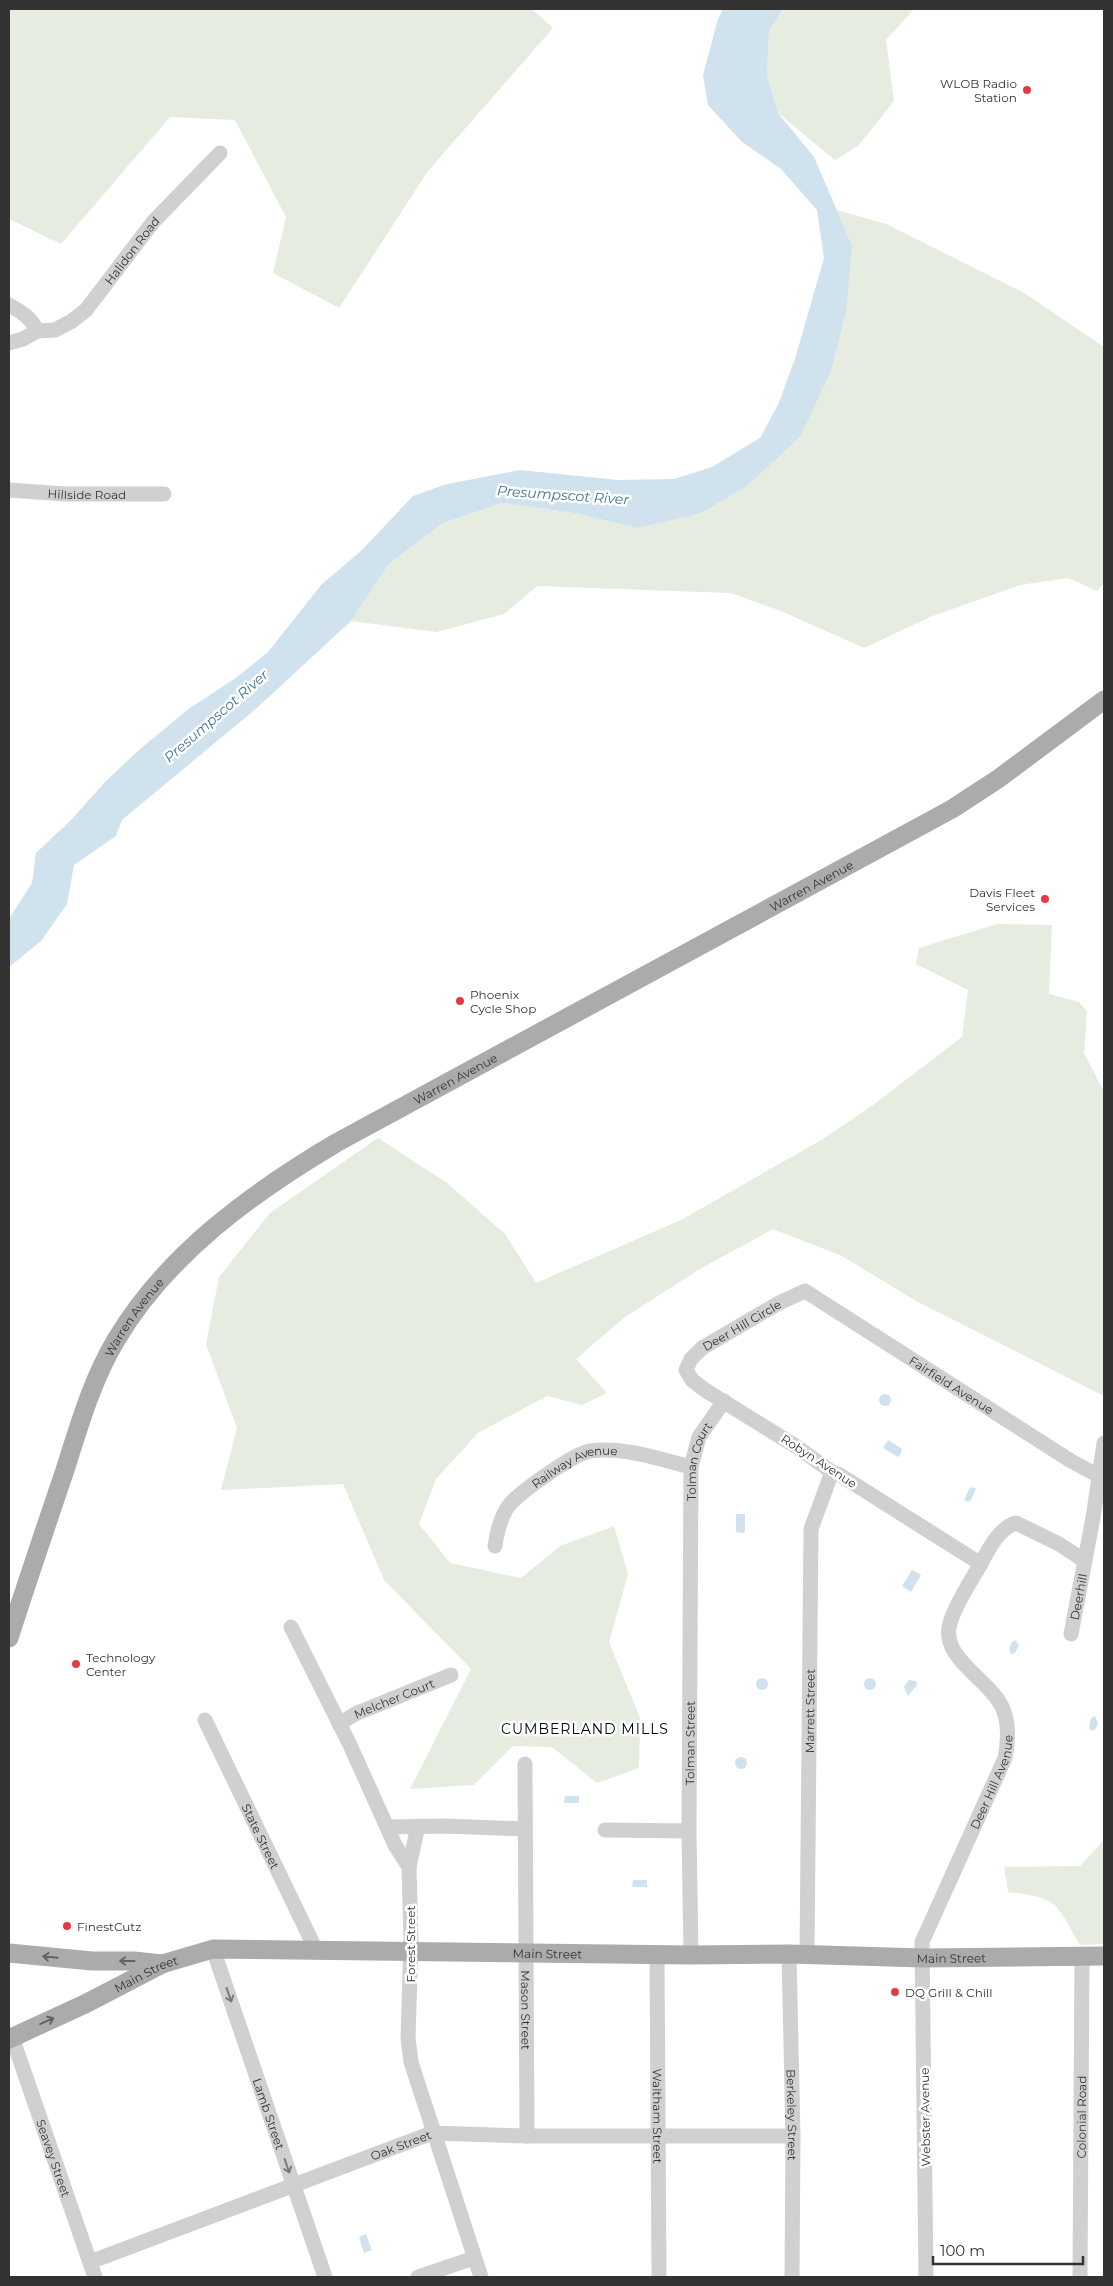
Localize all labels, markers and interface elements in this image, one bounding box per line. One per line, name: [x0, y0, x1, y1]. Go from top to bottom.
place label: WLOB Radio Station: [940, 76, 1017, 105]
marker: WLOB Radio Station: [1021, 84, 1033, 96]
street label: Halidon Road: [101, 213, 162, 287]
water label: Presumpscot River: [496, 481, 630, 509]
street label: Hillside Road: [47, 485, 126, 502]
water label: Presumpscot River: [160, 666, 272, 766]
street label: Warren Avenue: [767, 857, 856, 914]
place label: Davis Fleet Services: [969, 885, 1035, 914]
marker: Davis Fleet Services: [1039, 893, 1051, 905]
place label: Phoenix Cycle Shop: [470, 987, 536, 1016]
marker: Phoenix Cycle Shop: [454, 995, 466, 1007]
street label: Warren Avenue: [411, 1050, 500, 1107]
street label: Warren Avenue: [101, 1274, 166, 1359]
street label: Deer Hill Circle: [699, 1296, 784, 1354]
street label: Fairfield Avenue: [907, 1352, 997, 1417]
street label: Tolman Court: [683, 1419, 715, 1501]
street label: Robyn Avenue: [778, 1431, 860, 1491]
street label: Railway Avenue: [528, 1442, 618, 1491]
street label: Deerhill: [1066, 1572, 1090, 1621]
place label: Technology Center: [86, 1650, 156, 1679]
marker: Technology Center: [70, 1658, 82, 1670]
street label: Marrett Street: [801, 1669, 817, 1753]
street label: Melcher Court: [352, 1675, 437, 1721]
street label: Tolman Street: [682, 1701, 697, 1785]
district label: CUMBERLAND MILLS: [501, 1720, 669, 1738]
street label: Deer Hill Avenue: [966, 1735, 1015, 1831]
street label: State Street: [239, 1801, 283, 1871]
street label: Forest Street: [403, 1905, 418, 1982]
place label: FinestCutz: [77, 1919, 141, 1934]
marker: FinestCutz: [61, 1920, 73, 1932]
street label: Main Street: [513, 1945, 582, 1961]
street label: Main Street: [916, 1950, 986, 1966]
one-way arrow: [43, 1952, 59, 1962]
street label: Main Street: [111, 1952, 180, 1995]
one-way arrow: [119, 1956, 136, 1966]
street label: Mason Street: [519, 1970, 534, 2050]
place label: DQ Grill & Chill: [905, 1985, 992, 2000]
marker: DQ Grill & Chill: [889, 1986, 901, 1998]
one-way arrow: [225, 1987, 234, 2003]
one-way arrow: [39, 2015, 54, 2025]
street label: Webster Avenue: [917, 2067, 933, 2167]
street label: Waltham Street: [650, 2068, 666, 2164]
street label: Berkeley Street: [784, 2069, 801, 2161]
street label: Lamb Street: [250, 2076, 288, 2151]
street label: Colonial Road: [1073, 2076, 1089, 2158]
street label: Seavey Street: [34, 2117, 74, 2199]
street label: Oak Street: [368, 2127, 433, 2163]
one-way arrow: [283, 2157, 292, 2173]
scale bar: [933, 2234, 1083, 2266]
text: 100 m: [940, 2241, 985, 2260]

